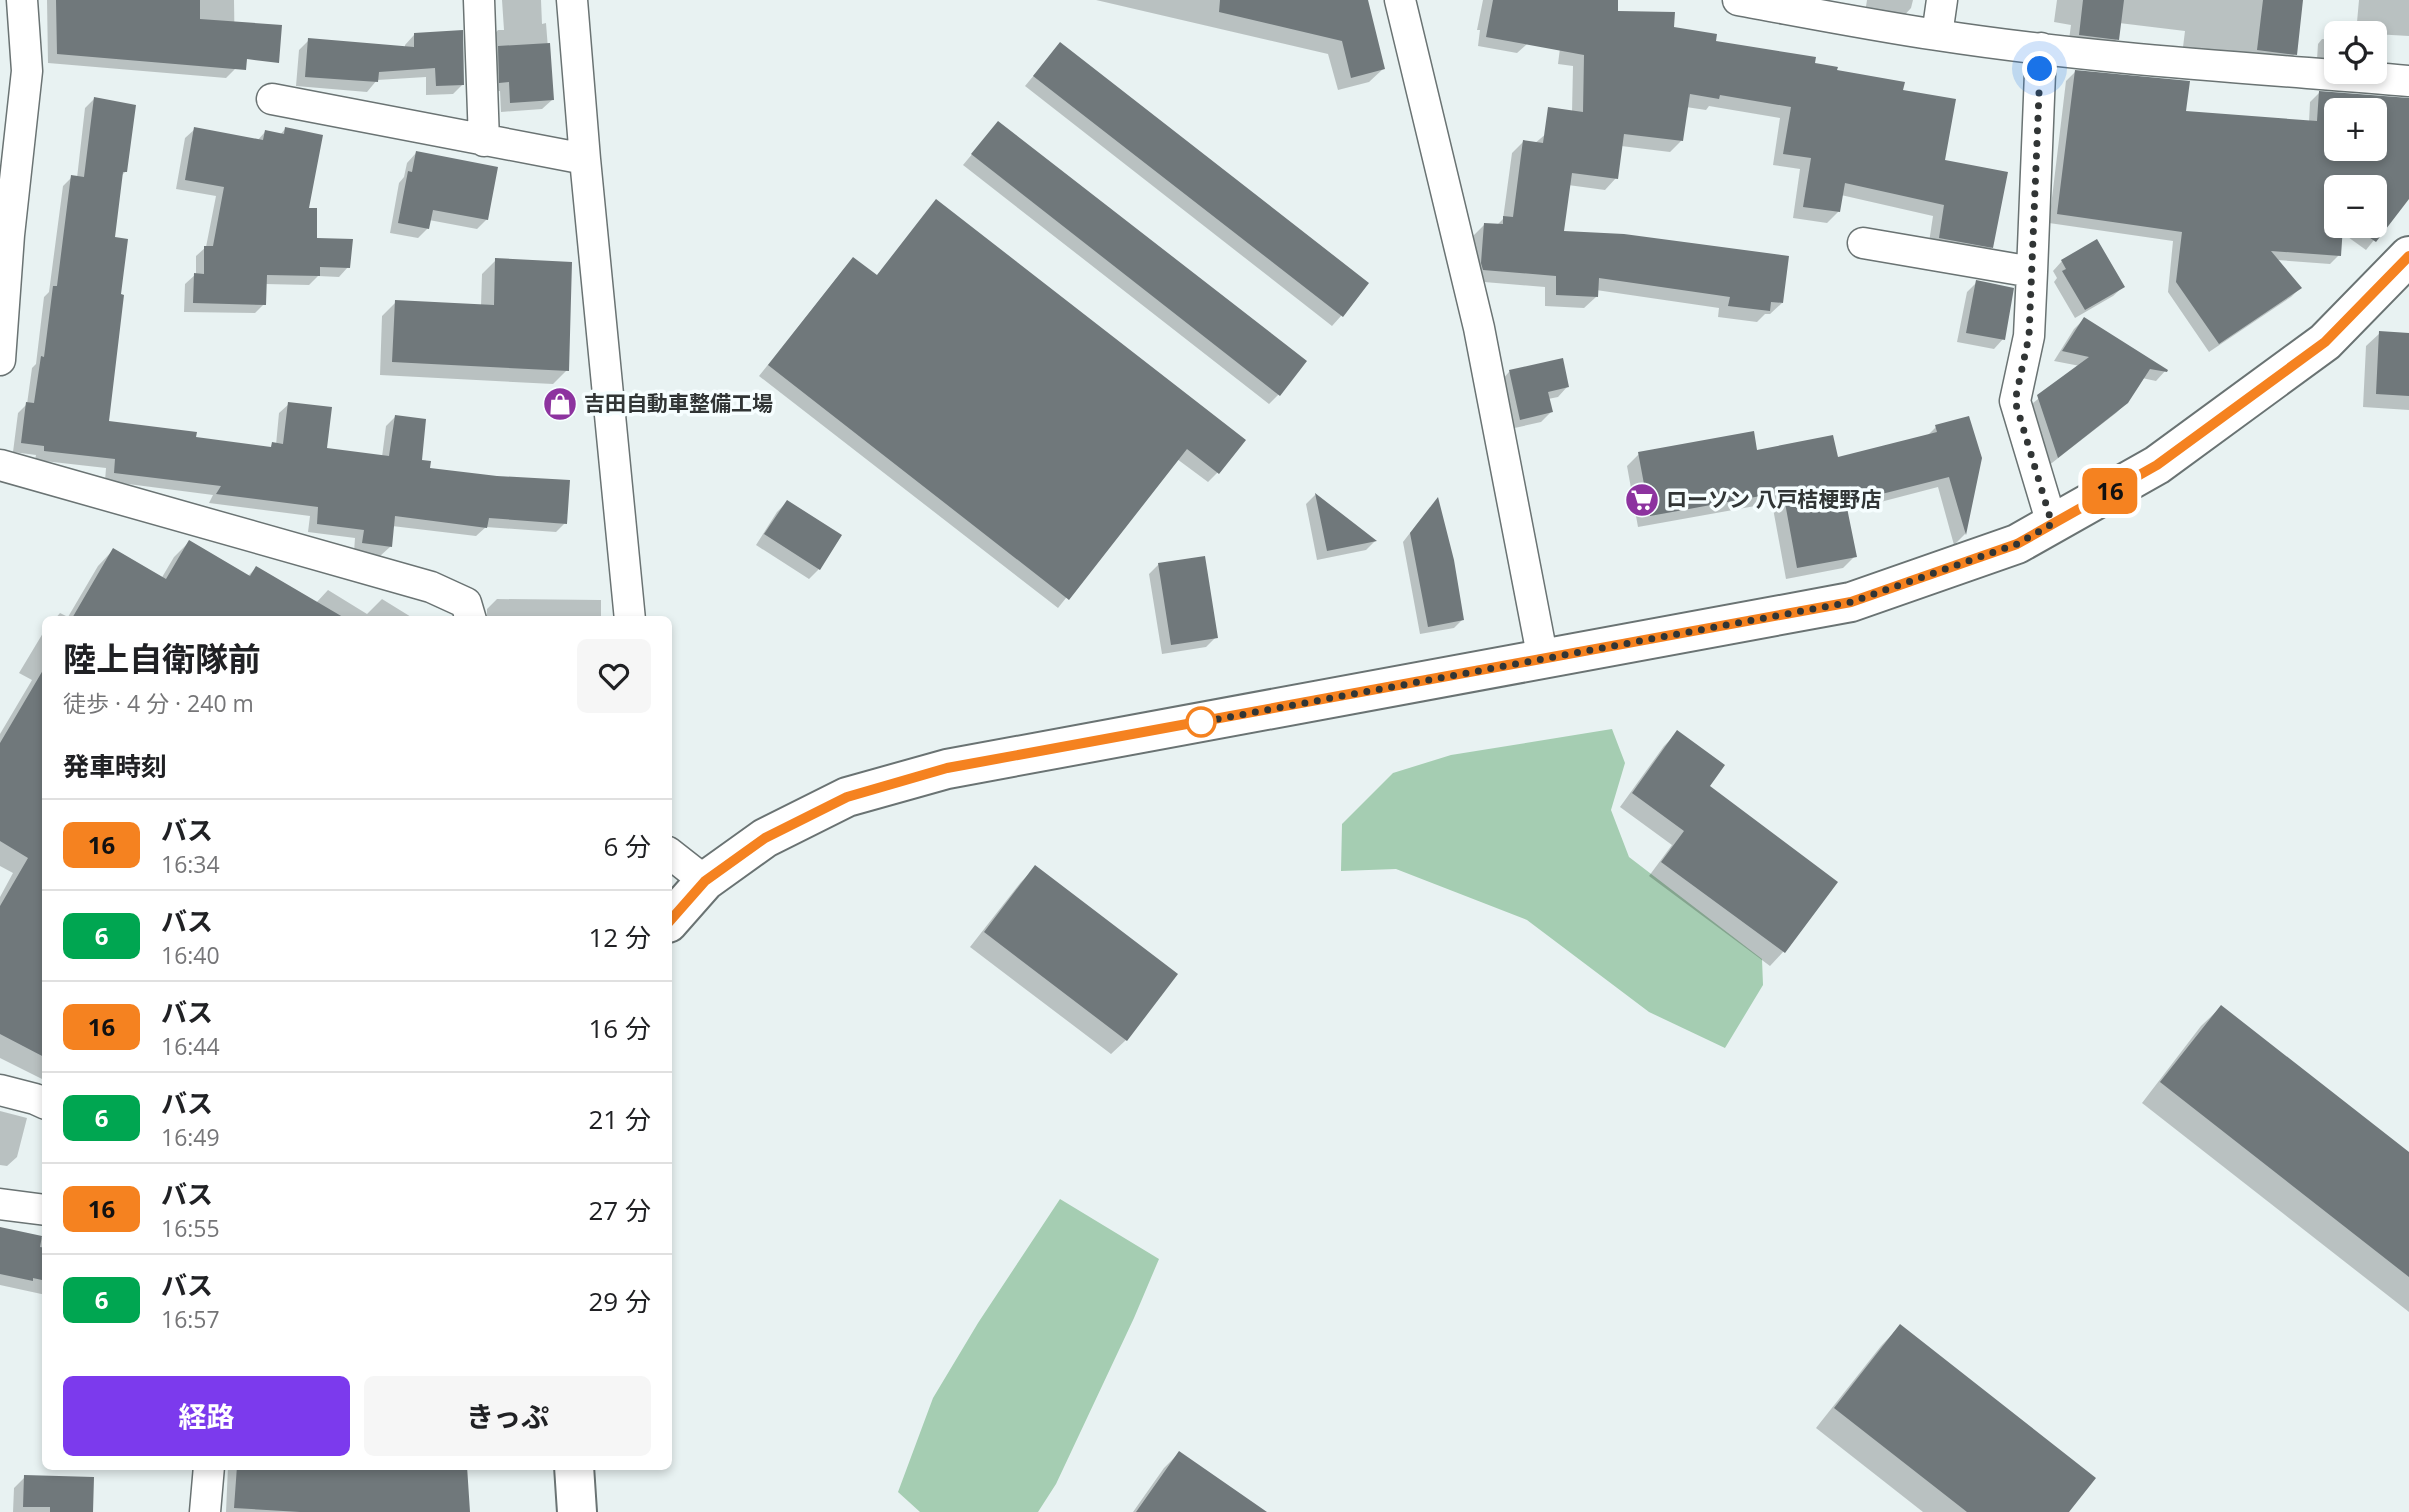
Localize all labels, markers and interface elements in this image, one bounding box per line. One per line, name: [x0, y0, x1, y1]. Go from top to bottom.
map controls: [2324, 21, 2387, 238]
button: locate: [2324, 21, 2387, 84]
your location: [2022, 51, 2057, 86]
button: +: [2324, 98, 2387, 161]
button: −: [2324, 175, 2387, 238]
shop icon: 吉田自動車整備工場: [541, 385, 579, 423]
place label: 吉田自動車整備工場: [584, 389, 773, 417]
line badge: 16: [2078, 468, 2142, 514]
text: 16: [2096, 474, 2124, 507]
supermarket icon: ローソン 八戸桔梗野店: [1623, 481, 1661, 519]
place label: ローソン 八戸桔梗野店: [1666, 485, 1881, 513]
text: 陸上自衛隊前: [63, 636, 261, 681]
button: heart: [577, 639, 651, 713]
text: 徒歩 · 4 分 · 240 m: [63, 687, 254, 719]
unlabelled marker: [1186, 707, 1216, 737]
text: 発車時刻: [63, 748, 167, 784]
text: バス: [161, 812, 213, 848]
text: 16: [88, 828, 115, 861]
text: 6 分: [603, 828, 651, 864]
text: 16:34: [161, 848, 220, 880]
text: バス: [161, 903, 213, 939]
text: 6: [95, 919, 108, 952]
text: 12 分: [589, 919, 651, 955]
text: 16:40: [161, 939, 220, 971]
text: バス: [161, 994, 213, 1030]
text: 16: [88, 1010, 115, 1043]
text: 16 分: [589, 1010, 651, 1046]
text: 16:44: [161, 1030, 220, 1062]
text: バス: [161, 1085, 213, 1121]
text: 6: [95, 1101, 108, 1134]
text: 21 分: [589, 1101, 651, 1137]
text: 16:49: [161, 1121, 220, 1153]
text: バス: [161, 1176, 213, 1212]
text: 16: [88, 1192, 115, 1225]
text: 27 分: [589, 1192, 651, 1228]
text: 16:55: [161, 1212, 220, 1244]
text: バス: [161, 1267, 213, 1303]
text: 6: [95, 1283, 108, 1316]
text: 29 分: [589, 1283, 651, 1319]
text: 16:57: [161, 1303, 220, 1335]
button: 経路: [63, 1376, 350, 1456]
button: きっぷ: [364, 1376, 651, 1456]

